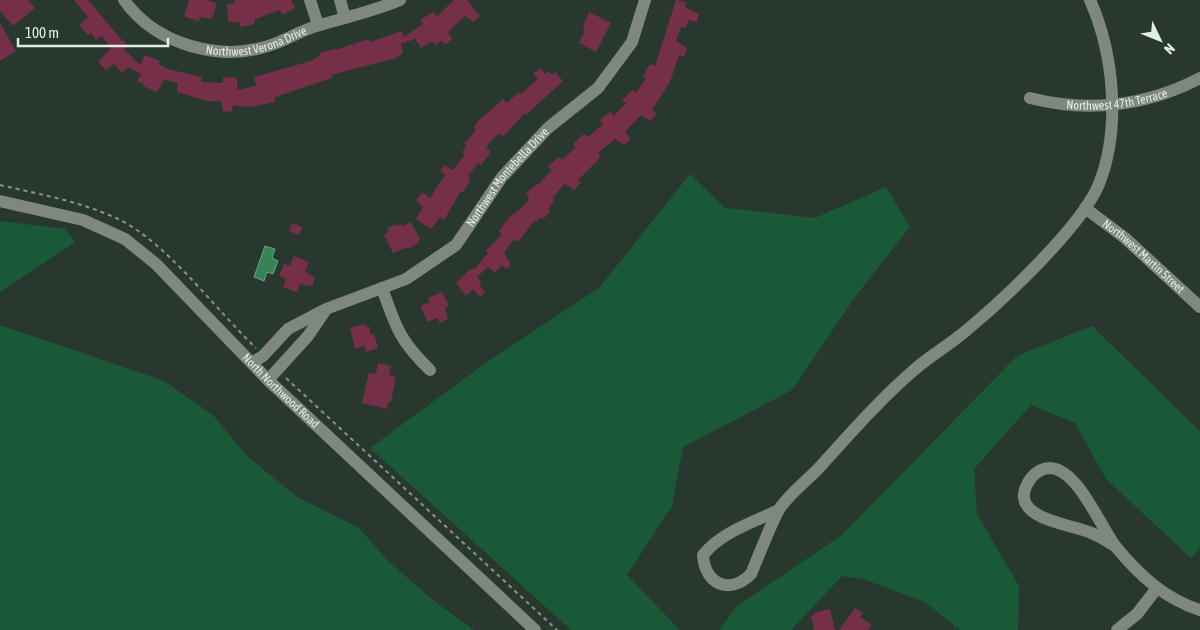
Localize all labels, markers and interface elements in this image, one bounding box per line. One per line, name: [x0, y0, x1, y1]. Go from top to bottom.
scale bar: [18, 15, 168, 47]
north arrow: [1135, 15, 1185, 65]
street label: Northwest Verona Drive: [205, 23, 309, 59]
text: 100 m: [25, 24, 59, 41]
text: N: [1161, 40, 1178, 57]
street label: Northwest 47th Terrace: [1066, 86, 1169, 113]
street label: Northwest Montebella Drive: [463, 125, 552, 230]
street label: Northwest Martin Street: [1100, 217, 1188, 296]
street label: North Northwood Road: [239, 351, 322, 431]

